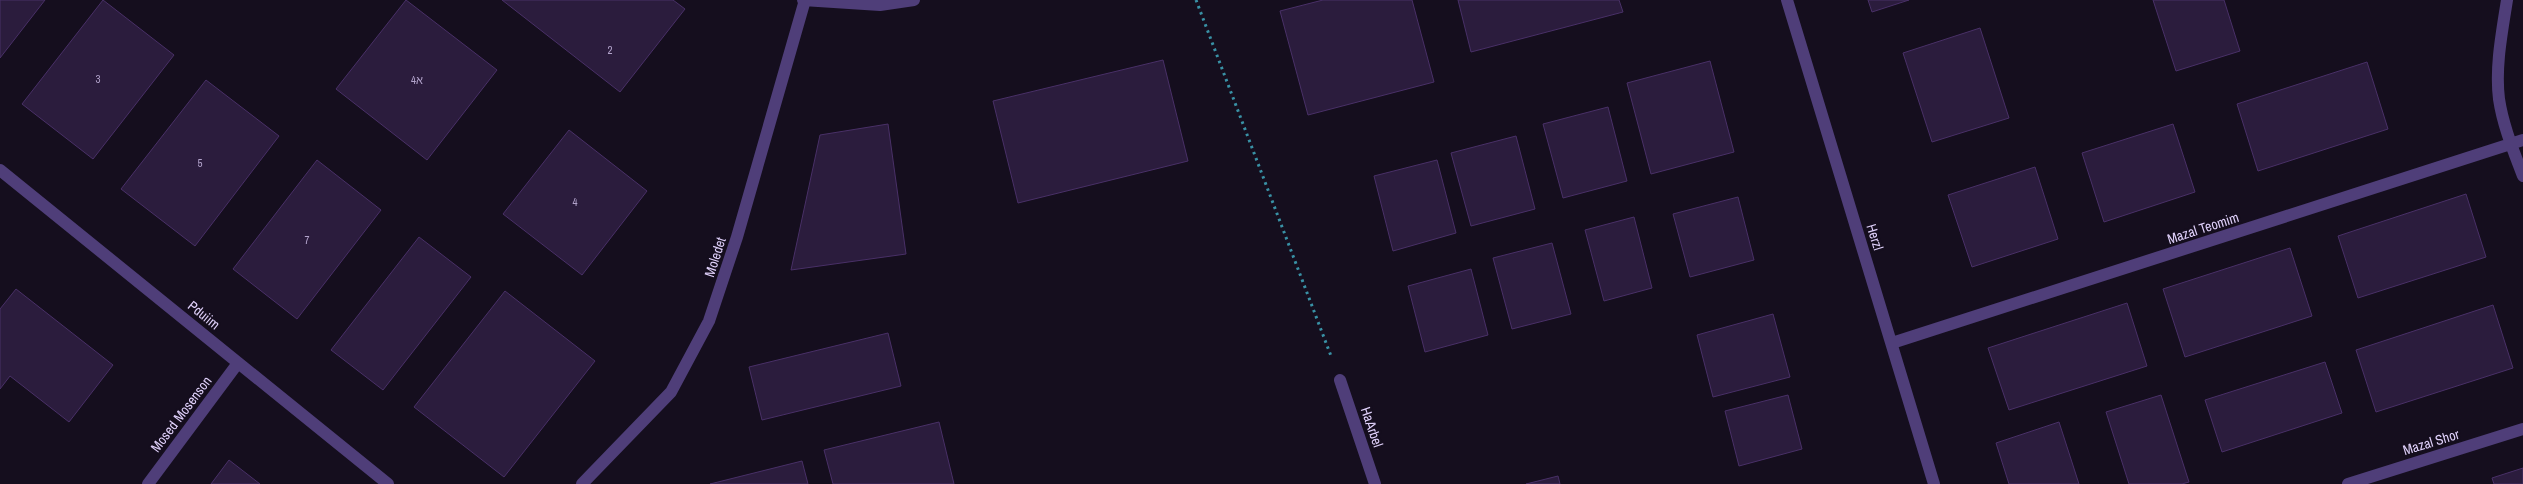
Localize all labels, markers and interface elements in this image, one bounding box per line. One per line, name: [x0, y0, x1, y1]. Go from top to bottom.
house number: 2: [607, 43, 613, 57]
house number: 3: [95, 72, 101, 86]
house number: 4א: [411, 73, 423, 87]
house number: 5: [197, 156, 203, 170]
house number: 4: [572, 195, 578, 209]
street label: Mazal Teomim: [2165, 208, 2241, 248]
street label: Herzl: [1862, 222, 1888, 252]
house number: 7: [304, 233, 310, 247]
street label: Moledet: [700, 235, 730, 279]
street label: Pduiim: [184, 297, 224, 333]
street label: Mosed Mosenson: [147, 372, 215, 456]
street label: HaArbel: [1357, 404, 1387, 450]
street label: Mazal Shor: [2401, 425, 2462, 459]

